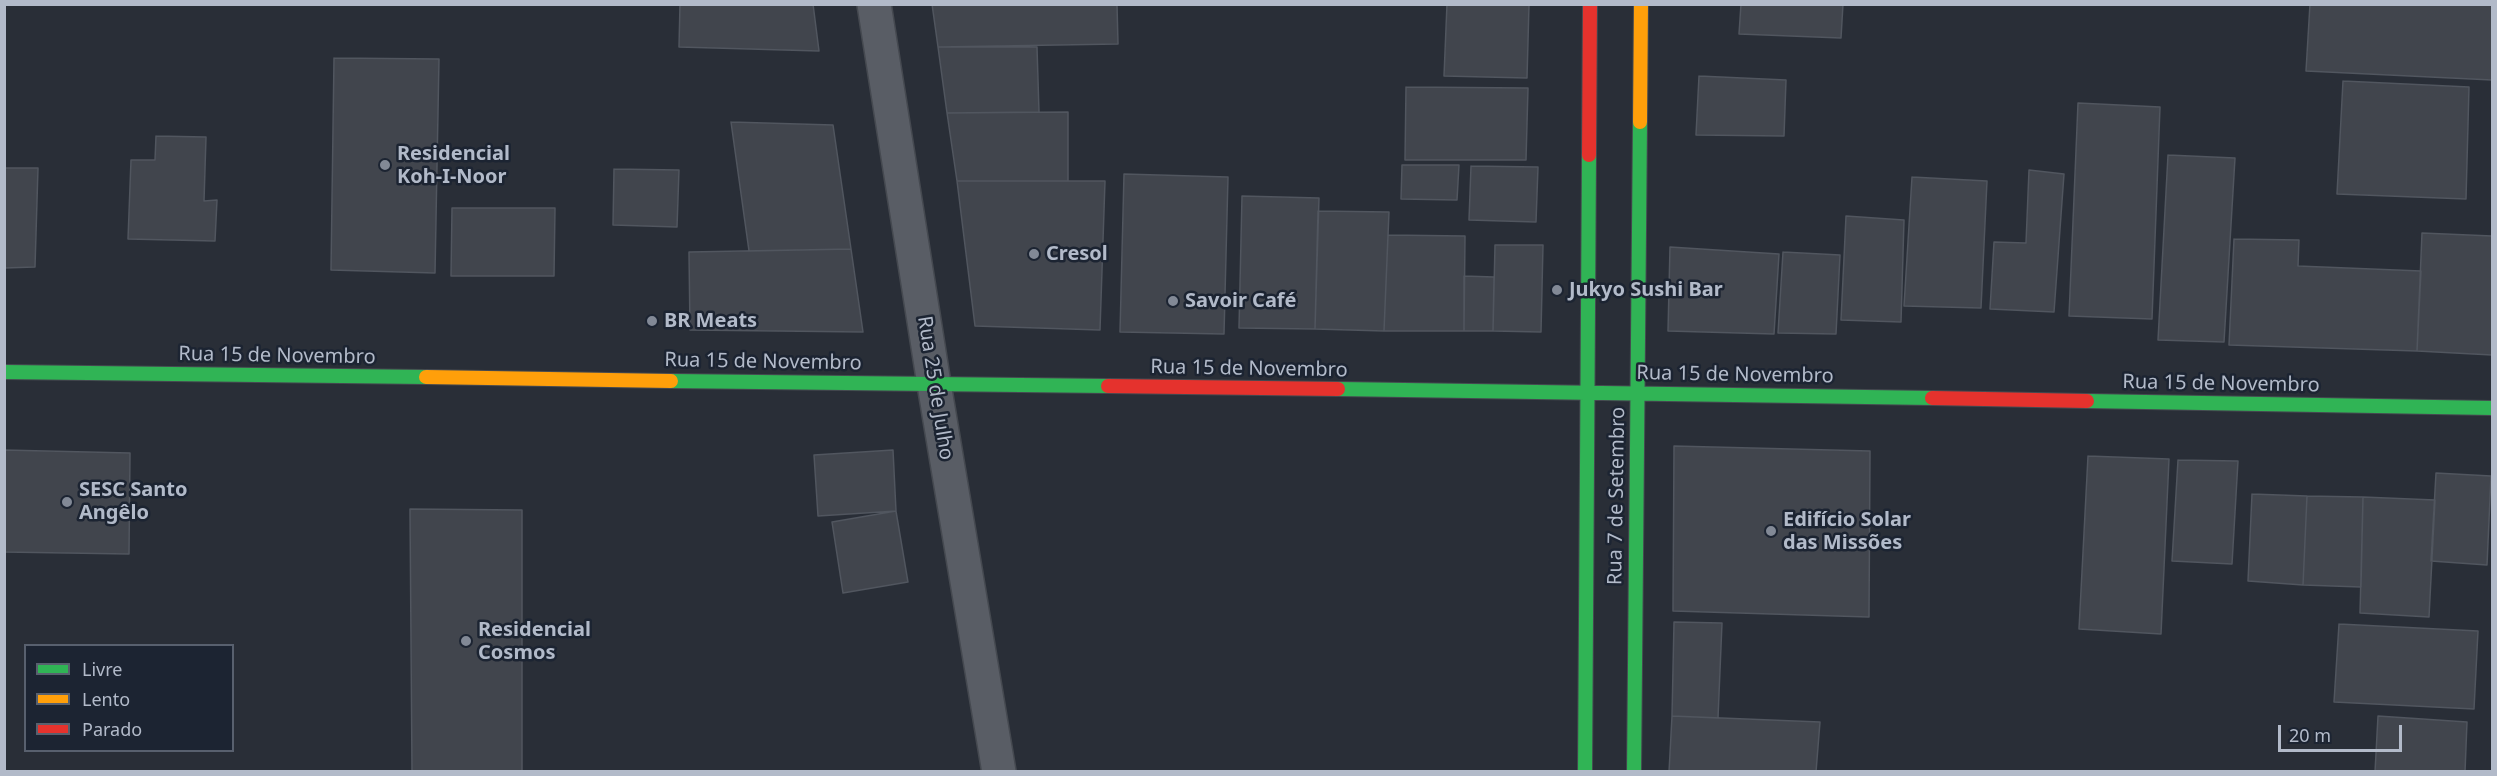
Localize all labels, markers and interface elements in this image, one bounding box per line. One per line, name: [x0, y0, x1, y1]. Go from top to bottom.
place label: Residencial Koh-I-Noor: [397, 142, 510, 189]
marker: Residencial Koh-I-Noor: [378, 158, 392, 172]
place label: Cresol: [1046, 242, 1108, 266]
marker: Cresol: [1027, 247, 1041, 261]
place label: Jukyo Sushi Bar: [1569, 278, 1723, 302]
marker: Jukyo Sushi Bar: [1550, 283, 1564, 297]
place label: Savoir Café: [1185, 289, 1297, 313]
marker: Savoir Café: [1166, 294, 1180, 308]
place label: BR Meats: [664, 309, 757, 333]
marker: BR Meats: [645, 314, 659, 328]
street label: Rua 25 de Julho: [912, 314, 958, 462]
street label: Rua 15 de Novembro: [178, 342, 376, 370]
street label: Rua 15 de Novembro: [664, 348, 862, 376]
street label: Rua 15 de Novembro: [1150, 355, 1348, 383]
street label: Rua 15 de Novembro: [1636, 361, 1834, 389]
street label: Rua 15 de Novembro: [2122, 370, 2320, 398]
street label: Rua 7 de Setembro: [1603, 407, 1631, 585]
place label: SESC Santo Angêlo: [79, 478, 187, 525]
marker: SESC Santo Angêlo: [60, 495, 74, 509]
place label: Edifício Solar das Missões: [1783, 508, 1911, 555]
marker: Edifício Solar das Missões: [1764, 524, 1778, 538]
place label: Residencial Cosmos: [478, 618, 591, 665]
marker: Residencial Cosmos: [459, 634, 473, 648]
legend: [24, 644, 234, 752]
text: Livre: [82, 657, 122, 681]
text: Lento: [82, 687, 130, 711]
scale bar: [2281, 713, 2406, 751]
text: Parado: [82, 717, 142, 741]
text: 20 m: [2289, 723, 2331, 747]

